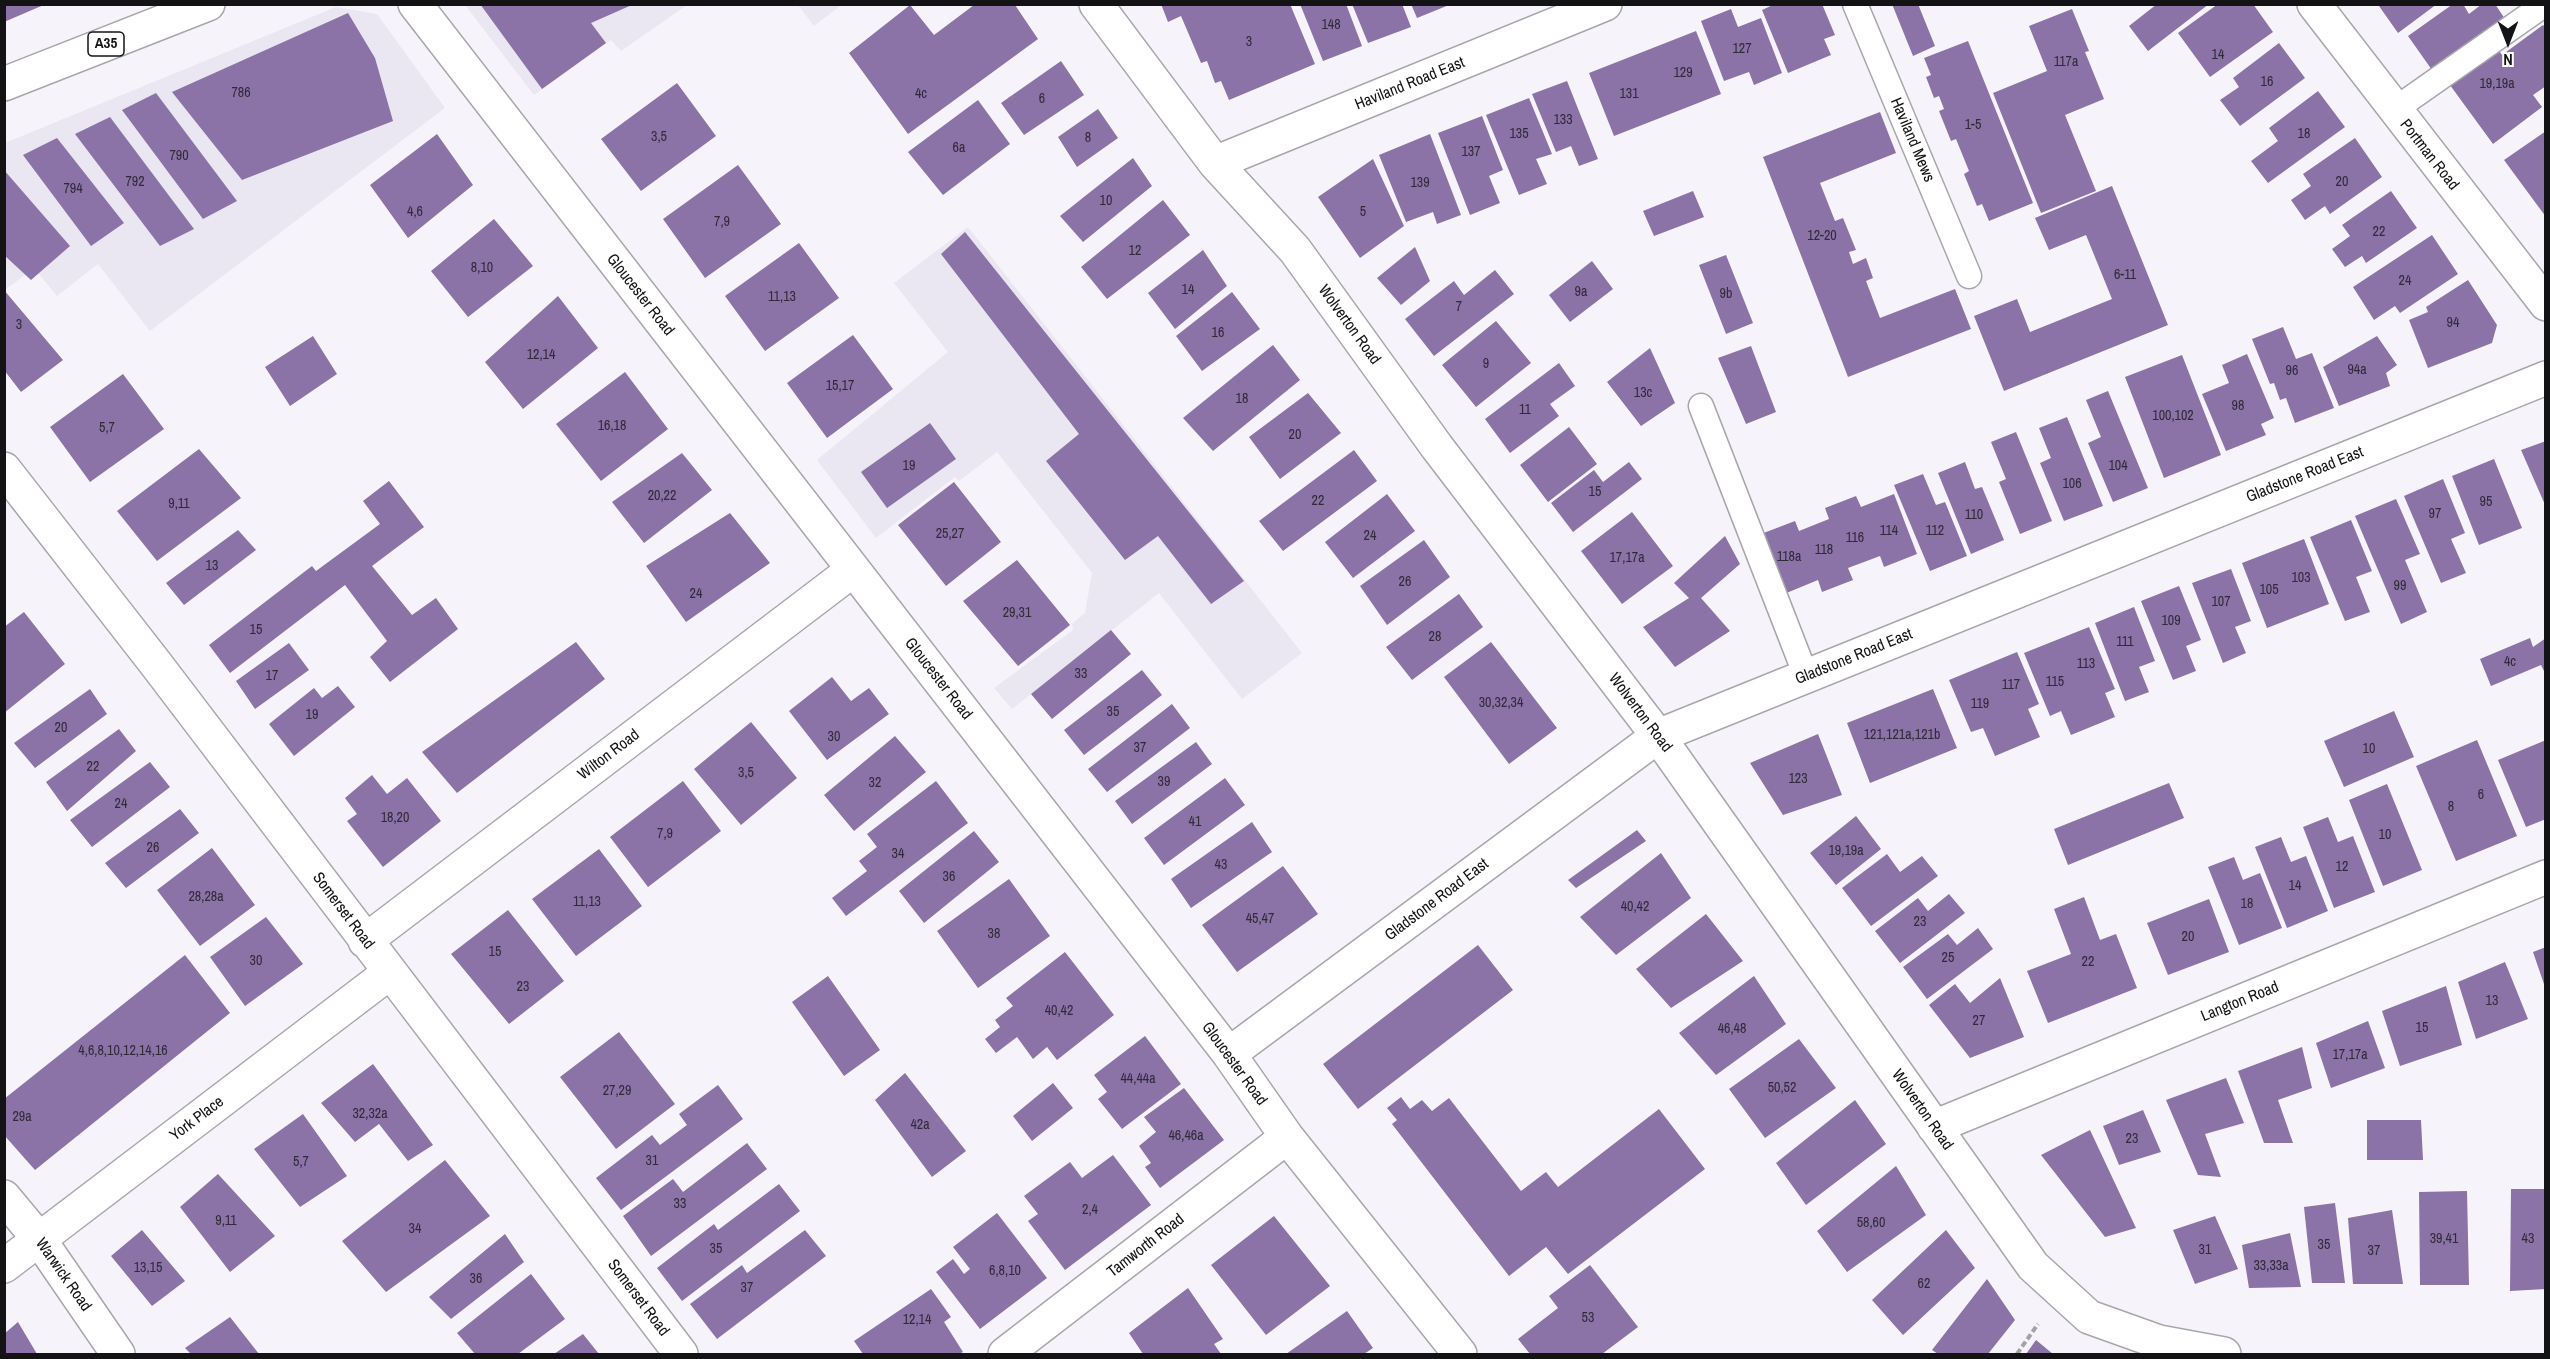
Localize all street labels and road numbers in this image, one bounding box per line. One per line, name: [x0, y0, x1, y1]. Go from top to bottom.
road number: A35: [88, 32, 124, 56]
street label: Haviland Road East: [1352, 53, 1468, 115]
street label: Haviland Mews: [1886, 95, 1938, 185]
street label: Portman Road: [2395, 116, 2463, 194]
street label: Gloucester Road: [602, 250, 678, 340]
street label: Wolverton Road: [1314, 281, 1384, 369]
street label: Gladstone Road East: [2244, 443, 2366, 507]
street label: Gladstone Road East: [1793, 625, 1915, 689]
street label: Gloucester Road: [900, 634, 976, 724]
street label: Wolverton Road: [1604, 670, 1676, 756]
street label: Wilton Road: [574, 726, 644, 784]
street label: Gladstone Road East: [1381, 855, 1493, 945]
street label: Somerset Road: [308, 869, 378, 953]
street label: Langton Road: [2198, 978, 2282, 1026]
street label: Gloucester Road: [1197, 1019, 1271, 1109]
street label: Wolverton Road: [1887, 1066, 1957, 1154]
street label: York Place: [166, 1093, 228, 1145]
street label: Tamworth Road: [1104, 1210, 1188, 1282]
street label: Warwick Road: [31, 1235, 95, 1315]
street label: Somerset Road: [603, 1256, 673, 1340]

